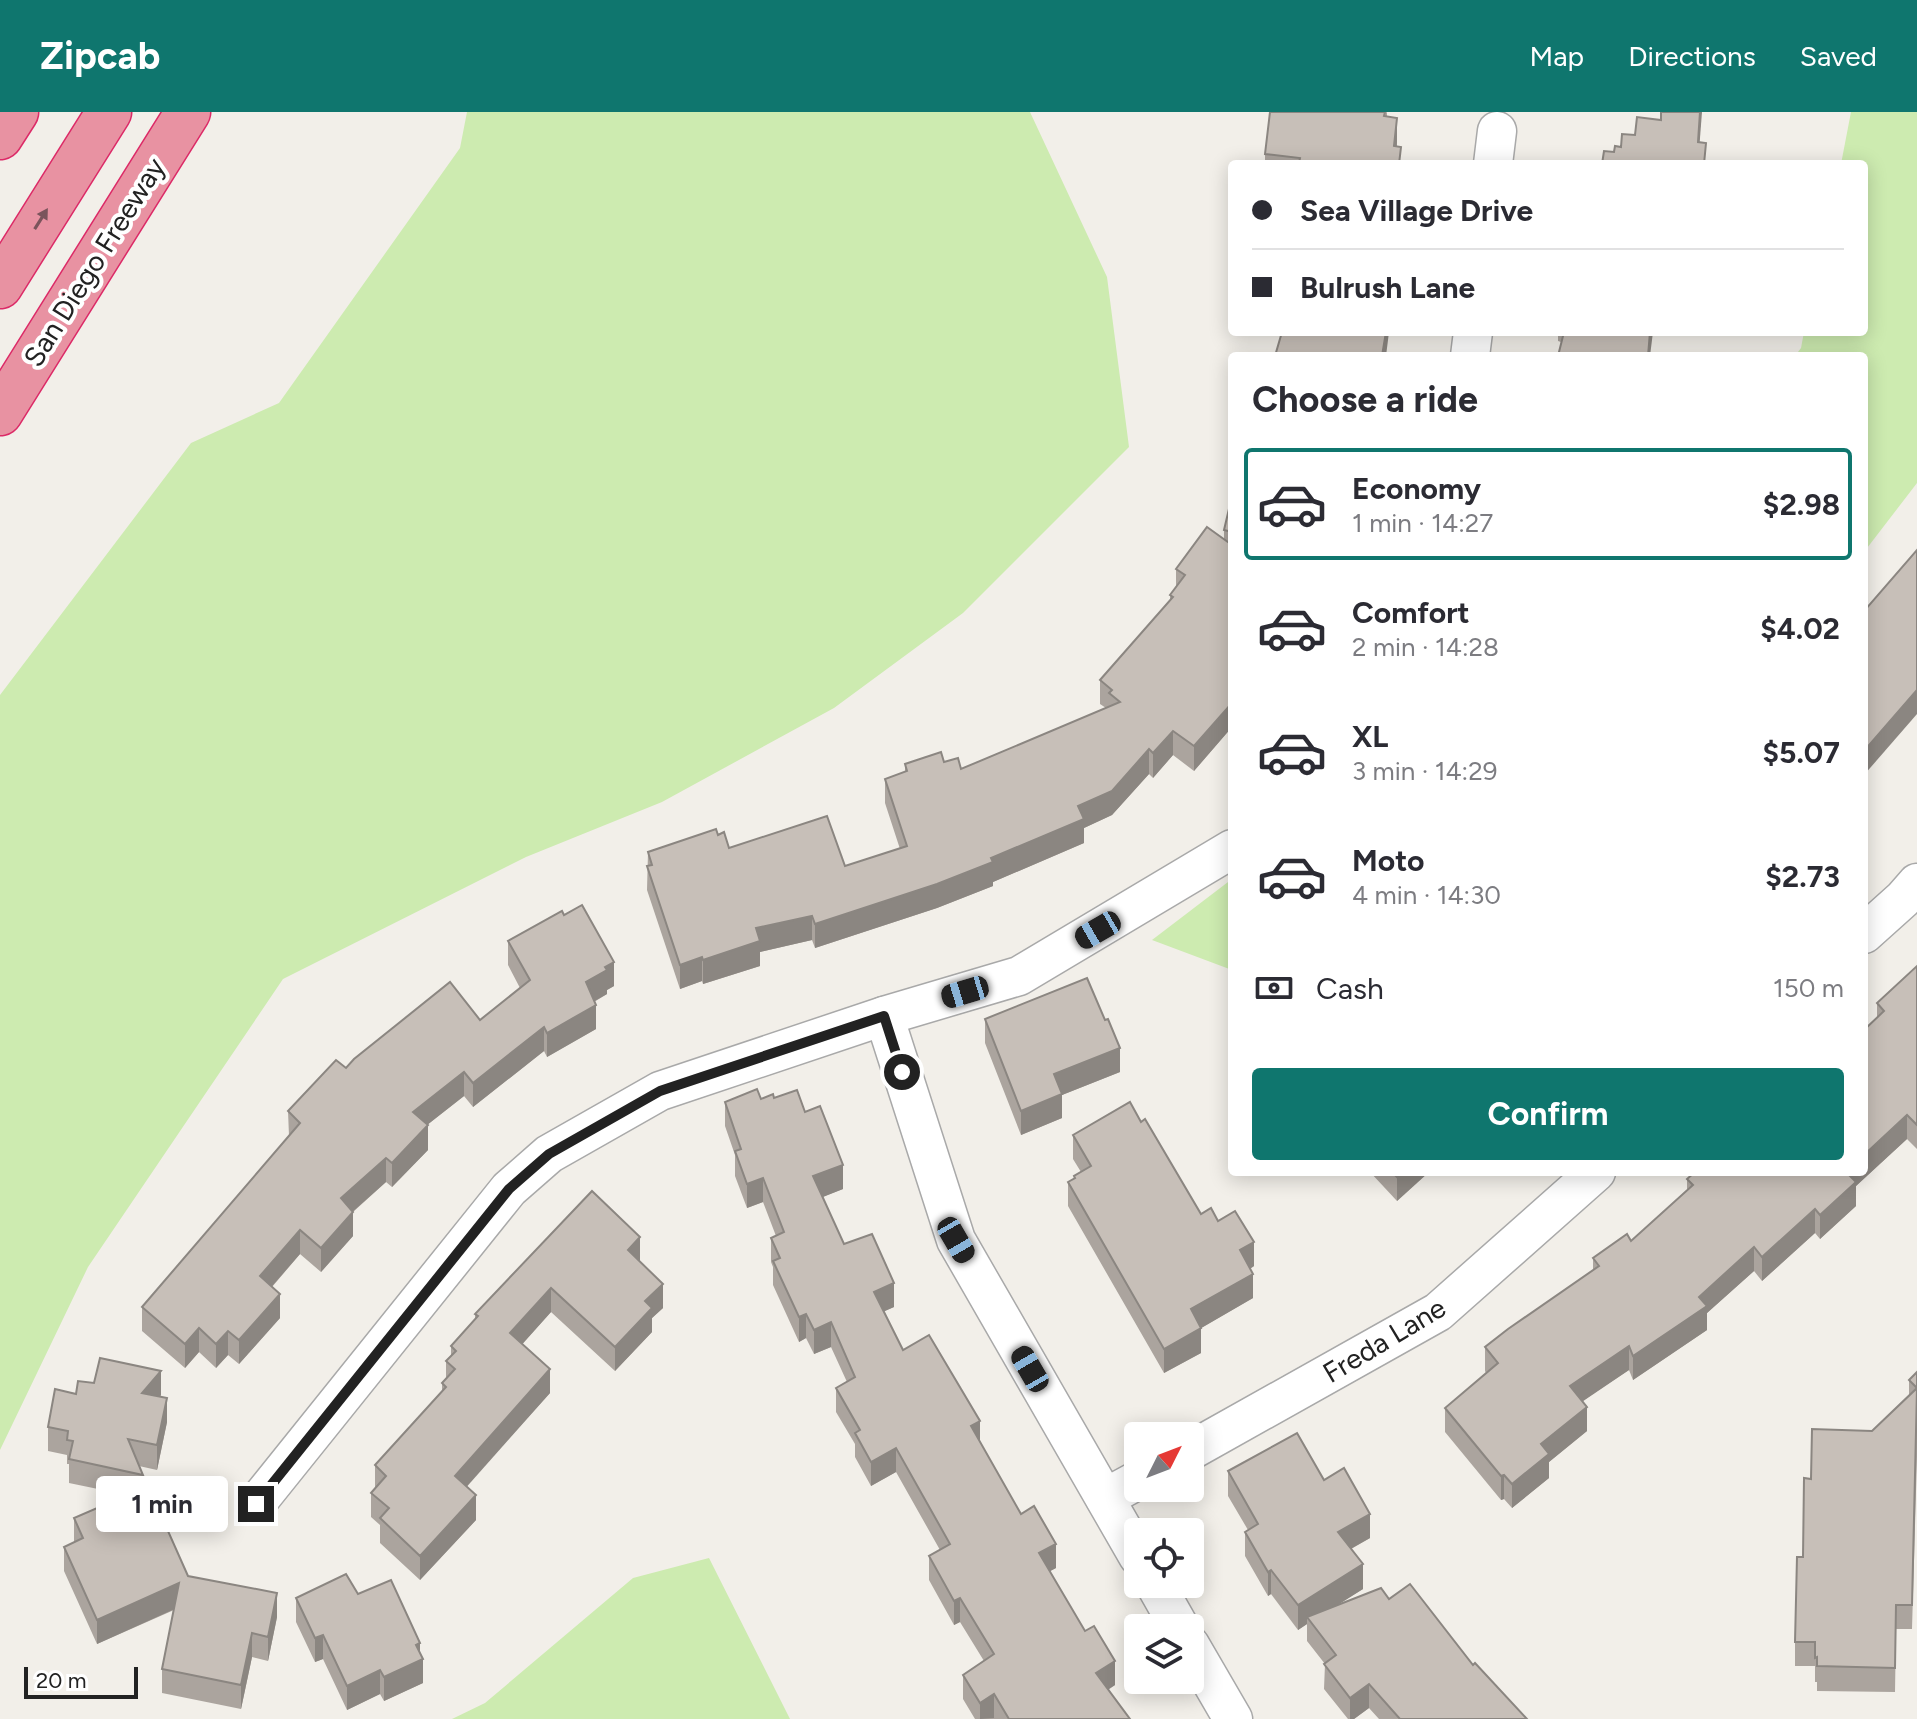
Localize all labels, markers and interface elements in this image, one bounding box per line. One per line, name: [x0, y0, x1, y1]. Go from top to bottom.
text: Zipcab: [40, 33, 160, 79]
text: Map: [1530, 39, 1584, 73]
text: Directions: [1628, 39, 1756, 73]
text: Saved: [1800, 39, 1877, 73]
street label: San Diego Freeway: [16, 151, 172, 373]
text: Sea Village Drive: [1300, 192, 1533, 229]
one-way arrow: [34, 209, 49, 230]
text: Bulrush Lane: [1300, 269, 1475, 306]
text: Choose a ride: [1252, 378, 1478, 421]
icon: car: [1256, 468, 1328, 540]
text: Economy: [1352, 470, 1481, 507]
text: $2.98: [1763, 486, 1840, 523]
text: 1 min · 14:27: [1352, 507, 1493, 539]
icon: car: [1256, 592, 1328, 664]
text: Comfort: [1352, 594, 1470, 631]
text: $4.02: [1760, 610, 1840, 647]
text: 2 min · 14:28: [1352, 631, 1499, 663]
icon: car: [1256, 716, 1328, 788]
text: XL: [1352, 718, 1388, 755]
text: $5.07: [1762, 734, 1840, 771]
text: 3 min · 14:29: [1352, 755, 1497, 787]
icon: car: [1256, 840, 1328, 912]
text: Moto: [1352, 842, 1424, 879]
text: $2.73: [1765, 858, 1840, 895]
text: 4 min · 14:30: [1352, 879, 1501, 911]
car: [1071, 908, 1125, 952]
icon: cash: [1252, 966, 1296, 1010]
text: Cash: [1316, 970, 1384, 1007]
text: 150 m: [1773, 972, 1844, 1004]
car: [939, 974, 991, 1010]
route start: [884, 1054, 920, 1090]
button: Confirm: [1252, 1068, 1844, 1160]
car: [934, 1213, 978, 1267]
street label: Freda Lane: [1317, 1290, 1451, 1390]
car: [1008, 1342, 1052, 1396]
north arrow: [1124, 1422, 1204, 1502]
map controls: [1124, 1422, 1204, 1694]
callout: 1 min: [96, 1476, 228, 1532]
route end: [238, 1486, 274, 1522]
text: 1 min: [131, 1488, 193, 1520]
button: locate: [1124, 1518, 1204, 1598]
button: layers: [1124, 1614, 1204, 1694]
scale bar: [24, 1663, 138, 1699]
text: 20 m: [36, 1667, 87, 1694]

